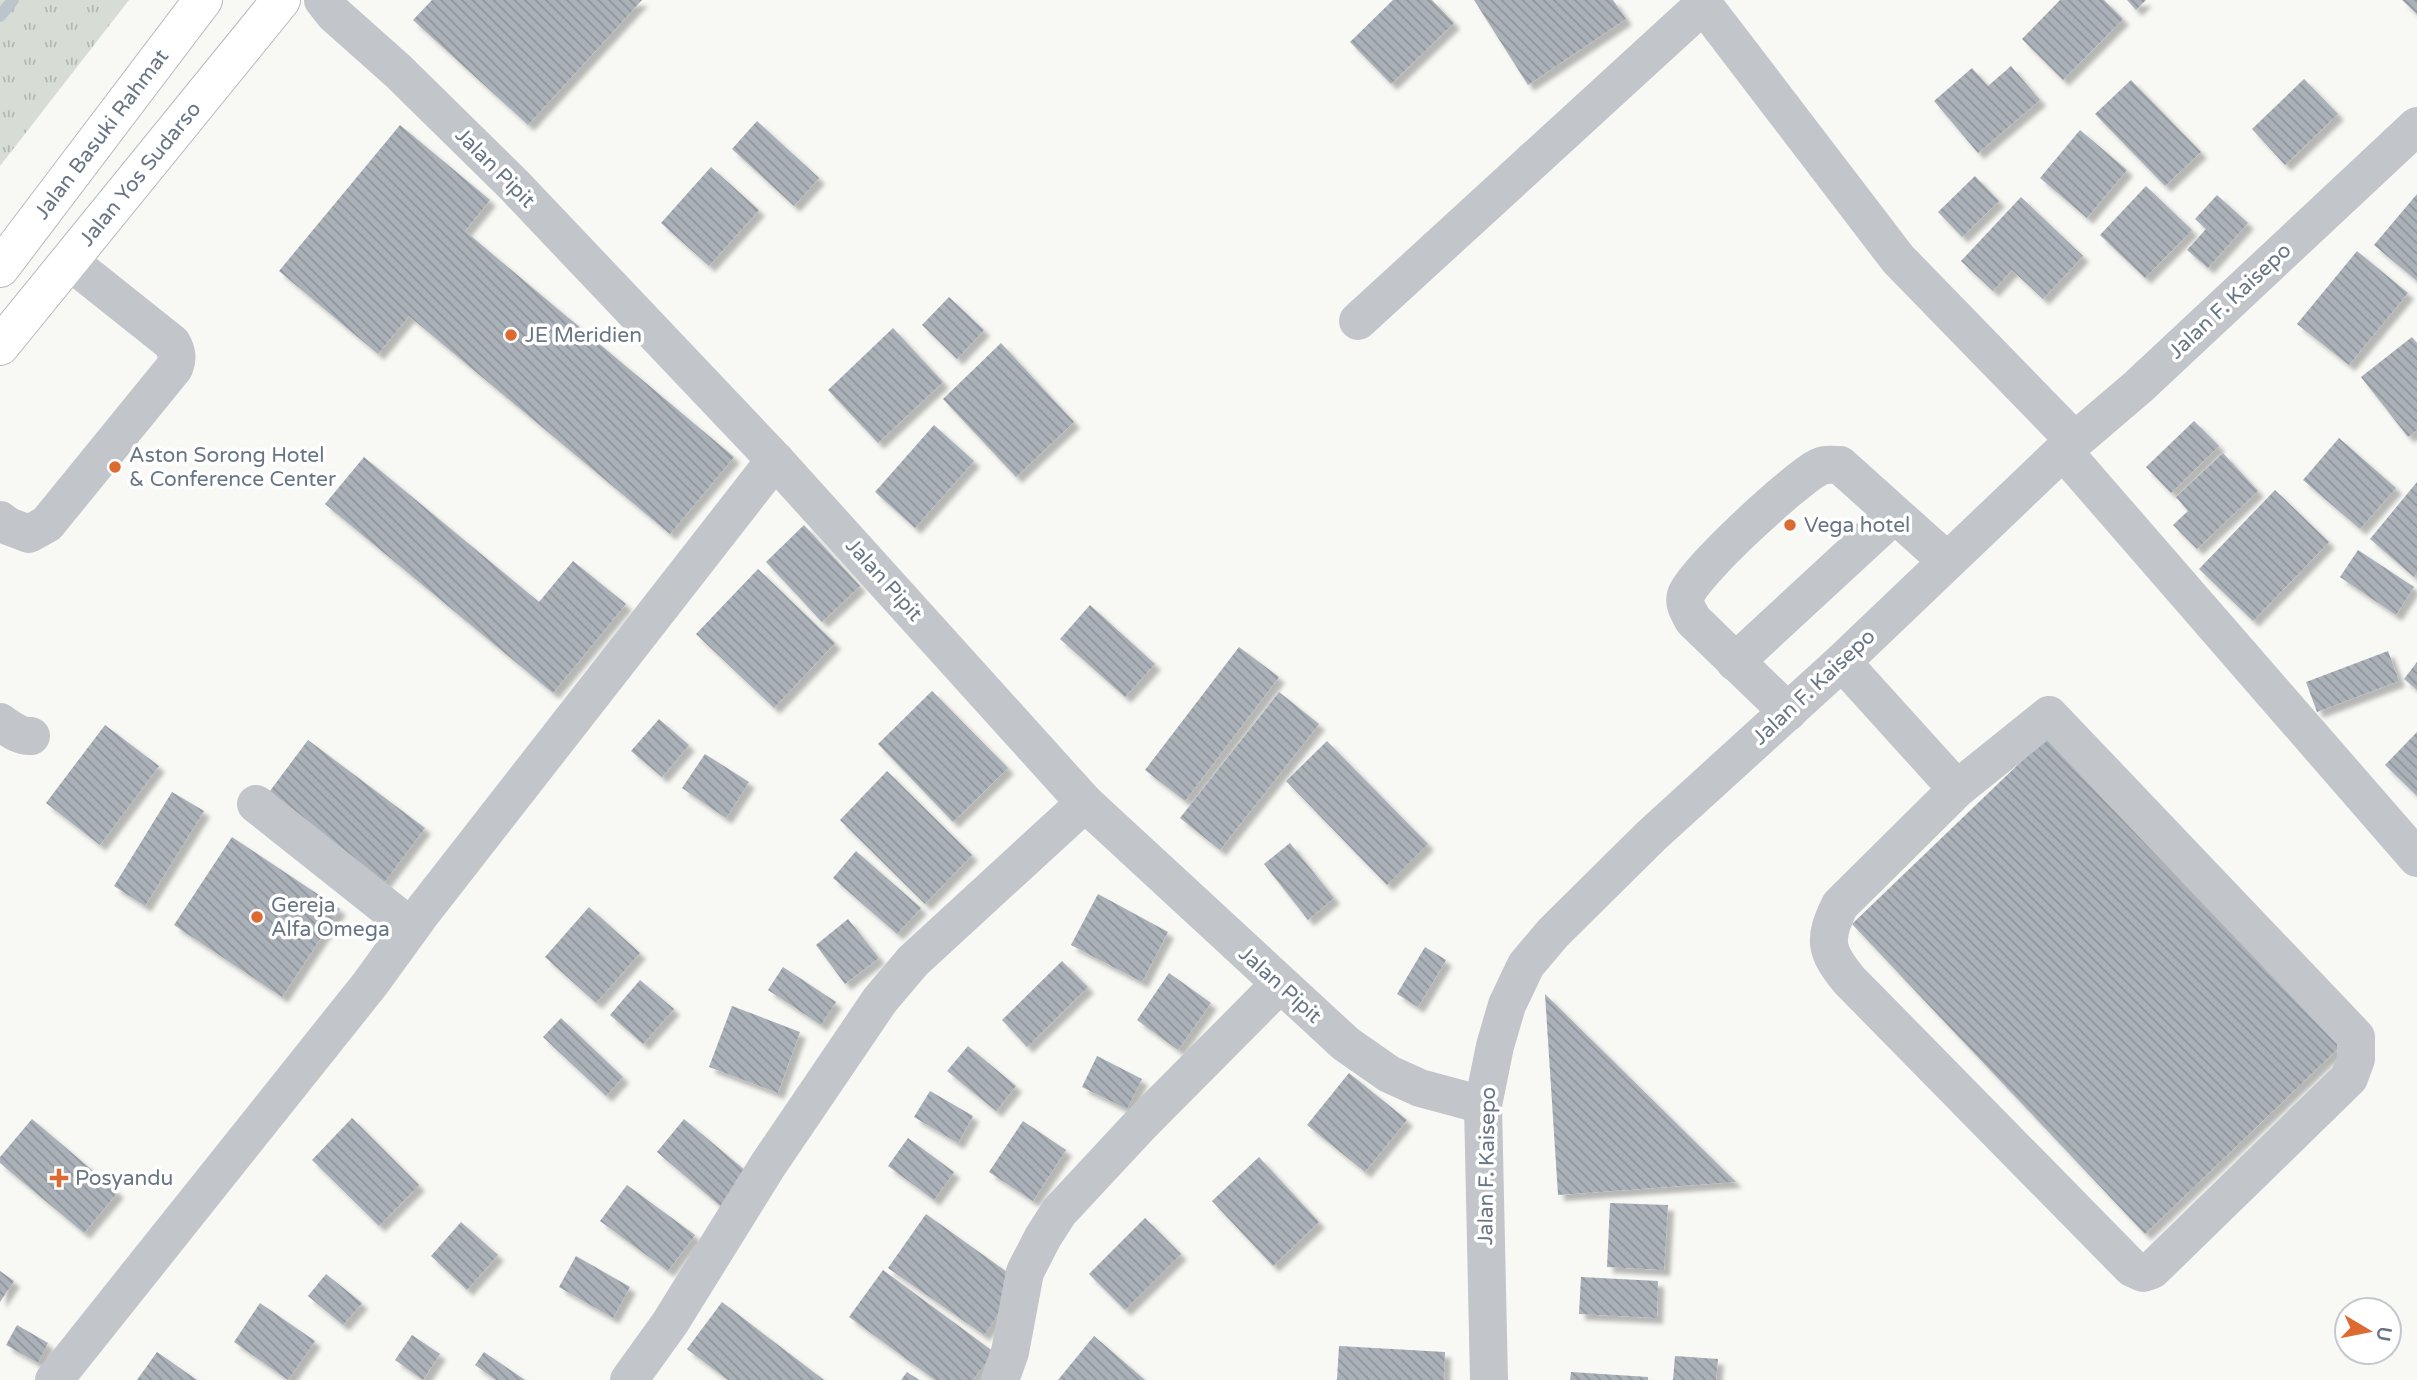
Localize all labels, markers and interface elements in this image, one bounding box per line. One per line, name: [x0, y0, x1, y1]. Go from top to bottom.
street label: Jalan Basuki Rahmat: [29, 44, 174, 224]
street label: Jalan Yos Sudarso: [74, 96, 206, 251]
street label: Jalan Pipit: [450, 123, 540, 213]
street label: Jalan F. Kaisepo: [2164, 238, 2296, 364]
place label: JE Meridien: [525, 323, 642, 348]
marker: JE Meridien: [503, 327, 519, 343]
place label: Aston Sorong Hotel & Conference Center: [129, 443, 336, 492]
marker: Aston Sorong Hotel & Conference Center: [107, 459, 123, 475]
place label: Vega hotel: [1804, 513, 1910, 538]
marker: Vega hotel: [1782, 517, 1798, 533]
street label: Jalan Pipit: [840, 534, 928, 626]
street label: Jalan F. Kaisepo: [1748, 624, 1880, 750]
place label: Gereja Alfa Omega: [271, 893, 390, 942]
marker: Gereja Alfa Omega: [249, 909, 265, 925]
street label: Jalan Pipit: [1234, 941, 1326, 1029]
street label: Jalan F. Kaisepo: [1473, 1087, 1501, 1245]
place label: Posyandu: [75, 1166, 173, 1191]
marker: Posyandu: [49, 1168, 69, 1188]
north arrow: [2333, 1296, 2403, 1366]
text: U: [2372, 1325, 2396, 1343]

